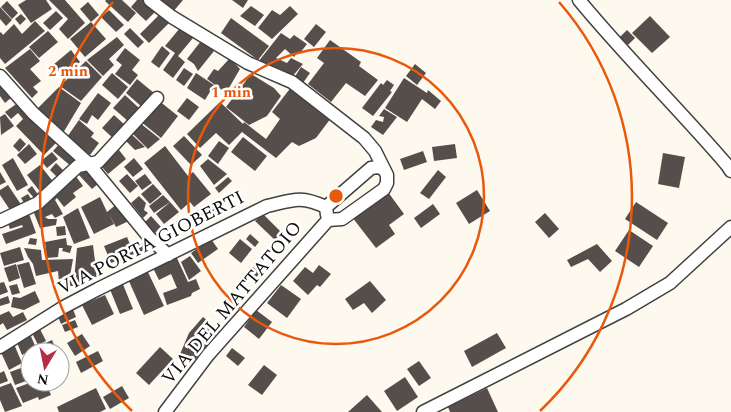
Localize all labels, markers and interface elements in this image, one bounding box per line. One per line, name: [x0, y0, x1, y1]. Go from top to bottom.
text: 2 min: [48, 60, 88, 83]
text: 1 min: [211, 81, 251, 104]
street label: VIA PORTA GIOBERTI: [52, 183, 250, 303]
centre of rings: [327, 187, 345, 205]
street label: VIA DEL MATTATOIO: [155, 215, 309, 391]
north arrow: [20, 342, 70, 392]
text: N: [35, 368, 50, 391]

